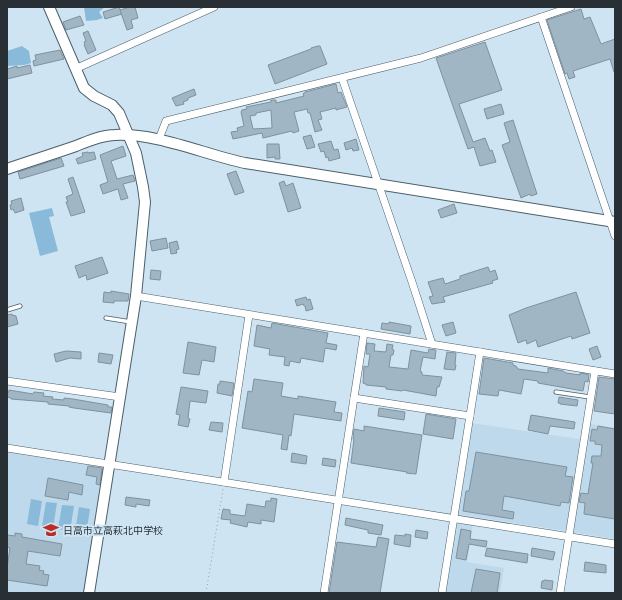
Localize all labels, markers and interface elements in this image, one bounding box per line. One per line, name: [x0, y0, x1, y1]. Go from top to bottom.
school or university icon: 日高市立高萩北中学校: [42, 521, 60, 539]
place label: 日高市立高萩北中学校: [63, 525, 163, 536]

